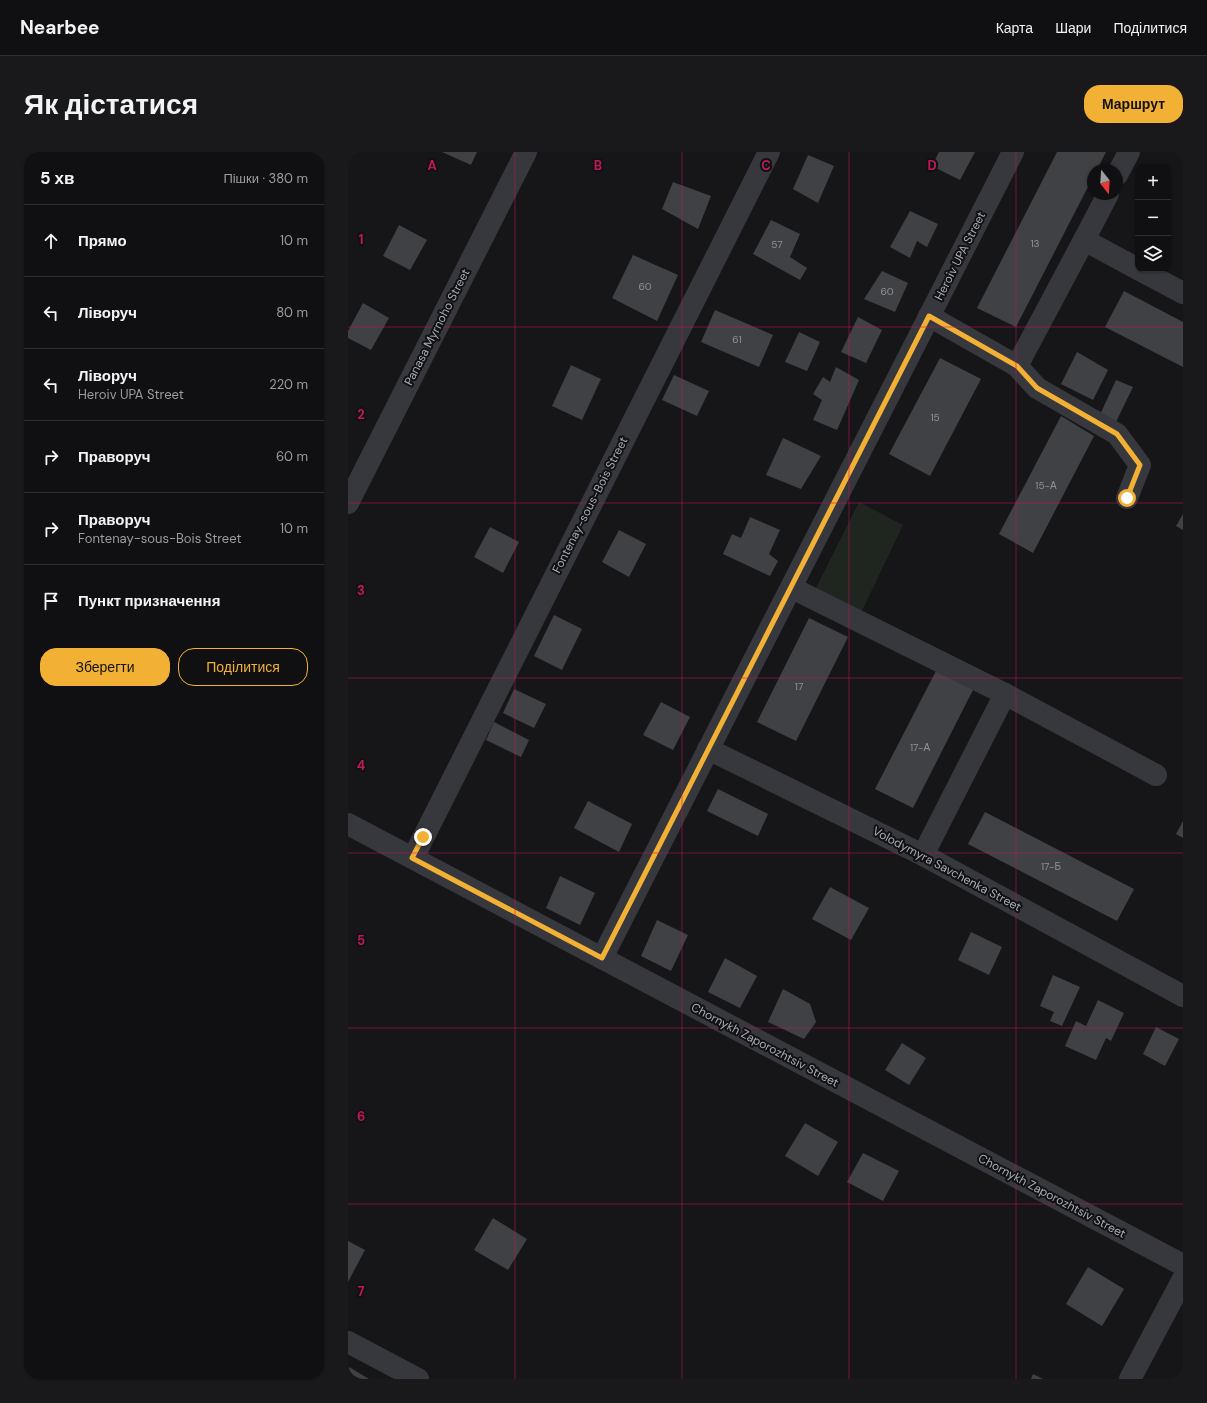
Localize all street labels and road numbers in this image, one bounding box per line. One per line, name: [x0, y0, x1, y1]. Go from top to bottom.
street label: Heroiv UPA Street: [931, 209, 989, 303]
street label: Panasa Myrnoho Street: [401, 266, 473, 388]
street label: Fontenay-sous-Bois Street: [549, 434, 632, 576]
street label: Volodymyra Savchenka Street: [870, 823, 1024, 915]
street label: Chornykh Zaporozhtsiv Street: [688, 999, 842, 1091]
street label: Chornykh Zaporozhtsiv Street: [975, 1150, 1129, 1242]

